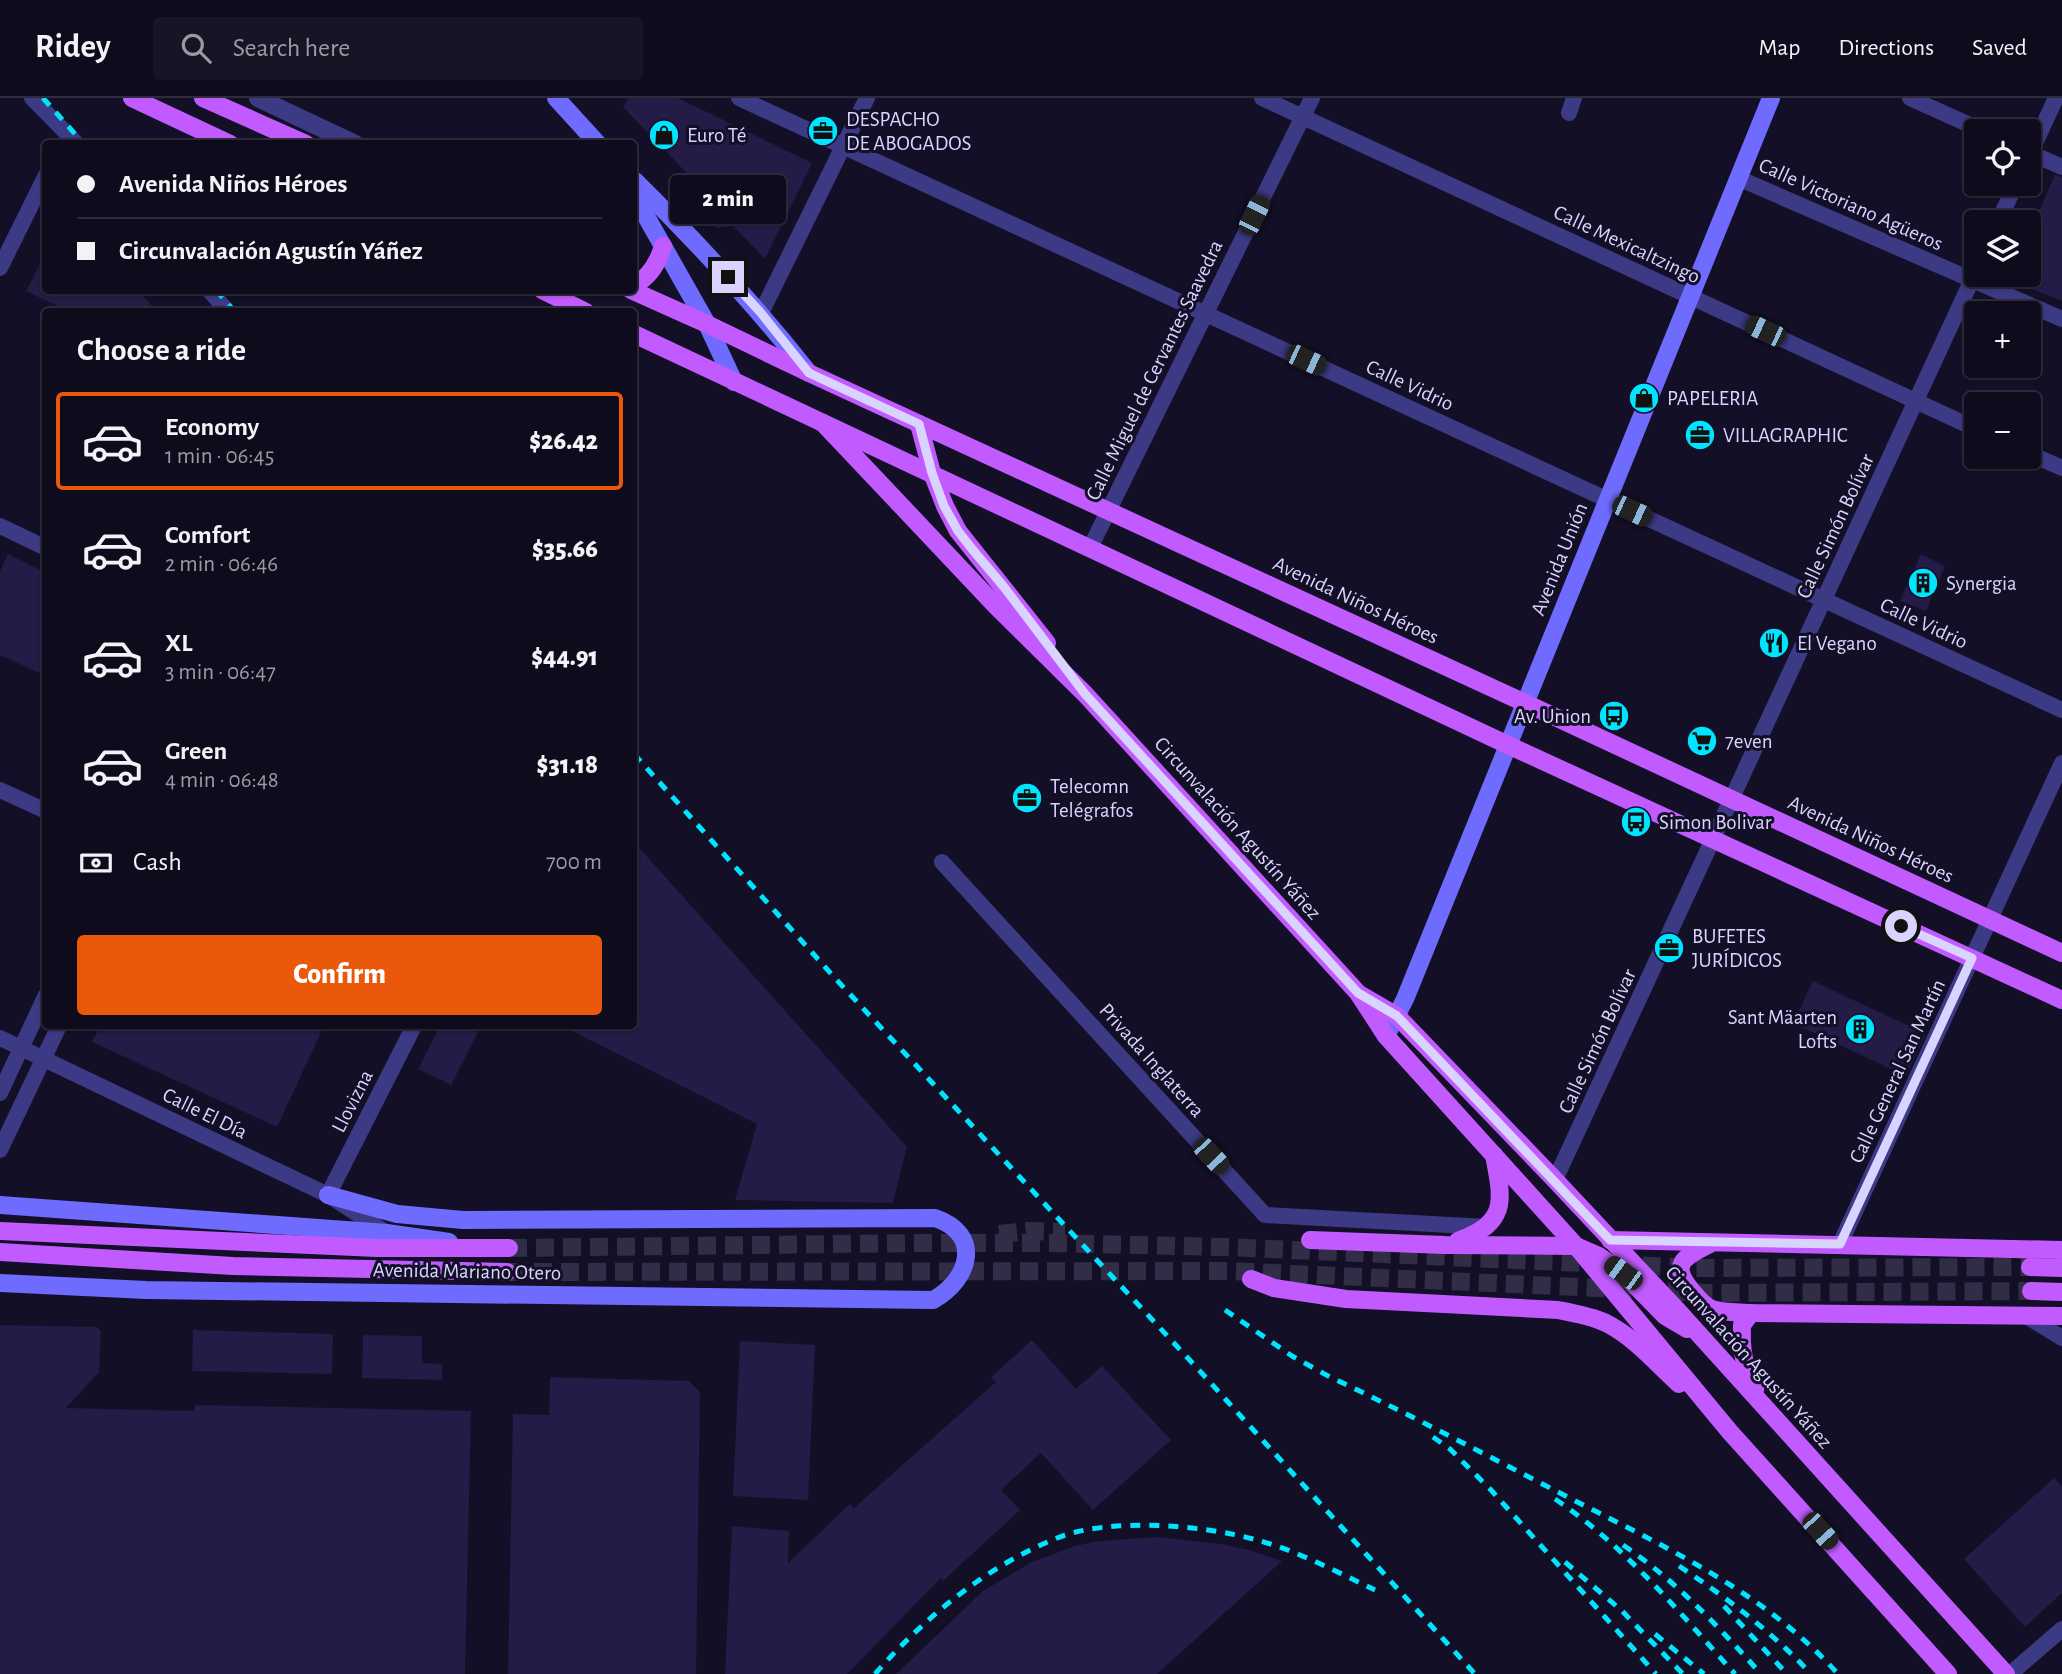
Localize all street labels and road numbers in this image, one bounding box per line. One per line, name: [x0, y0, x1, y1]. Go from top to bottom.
street label: Calle Victoriano Agüeros: [1756, 154, 1946, 255]
street label: Calle Mexicaltzingo: [1550, 201, 1703, 288]
street label: Calle Miguel de Cervantes Saavedra: [1082, 237, 1227, 504]
street label: Calle Vidrio: [1363, 356, 1457, 415]
street label: Calle Simón Bolívar: [1793, 451, 1878, 602]
street label: Avenida Unión: [1527, 500, 1592, 619]
street label: Avenida Niños Héroes: [1270, 553, 1442, 648]
street label: Calle Vidrio: [1877, 594, 1971, 653]
street label: Circunvalación Agustín Yáñez: [1150, 733, 1325, 924]
street label: Avenida Niños Héroes: [1785, 792, 1957, 887]
street label: Calle Simón Bolívar: [1555, 966, 1640, 1117]
street label: Calle General San Martín: [1846, 976, 1949, 1166]
street label: Privada Inglaterra: [1095, 999, 1208, 1122]
street label: Llovizna: [328, 1066, 377, 1136]
street label: Calle El Día: [159, 1084, 251, 1143]
street label: Avenida Mariano Otero: [373, 1259, 561, 1284]
street label: Circunvalación Agustín Yáñez: [1661, 1262, 1836, 1453]

